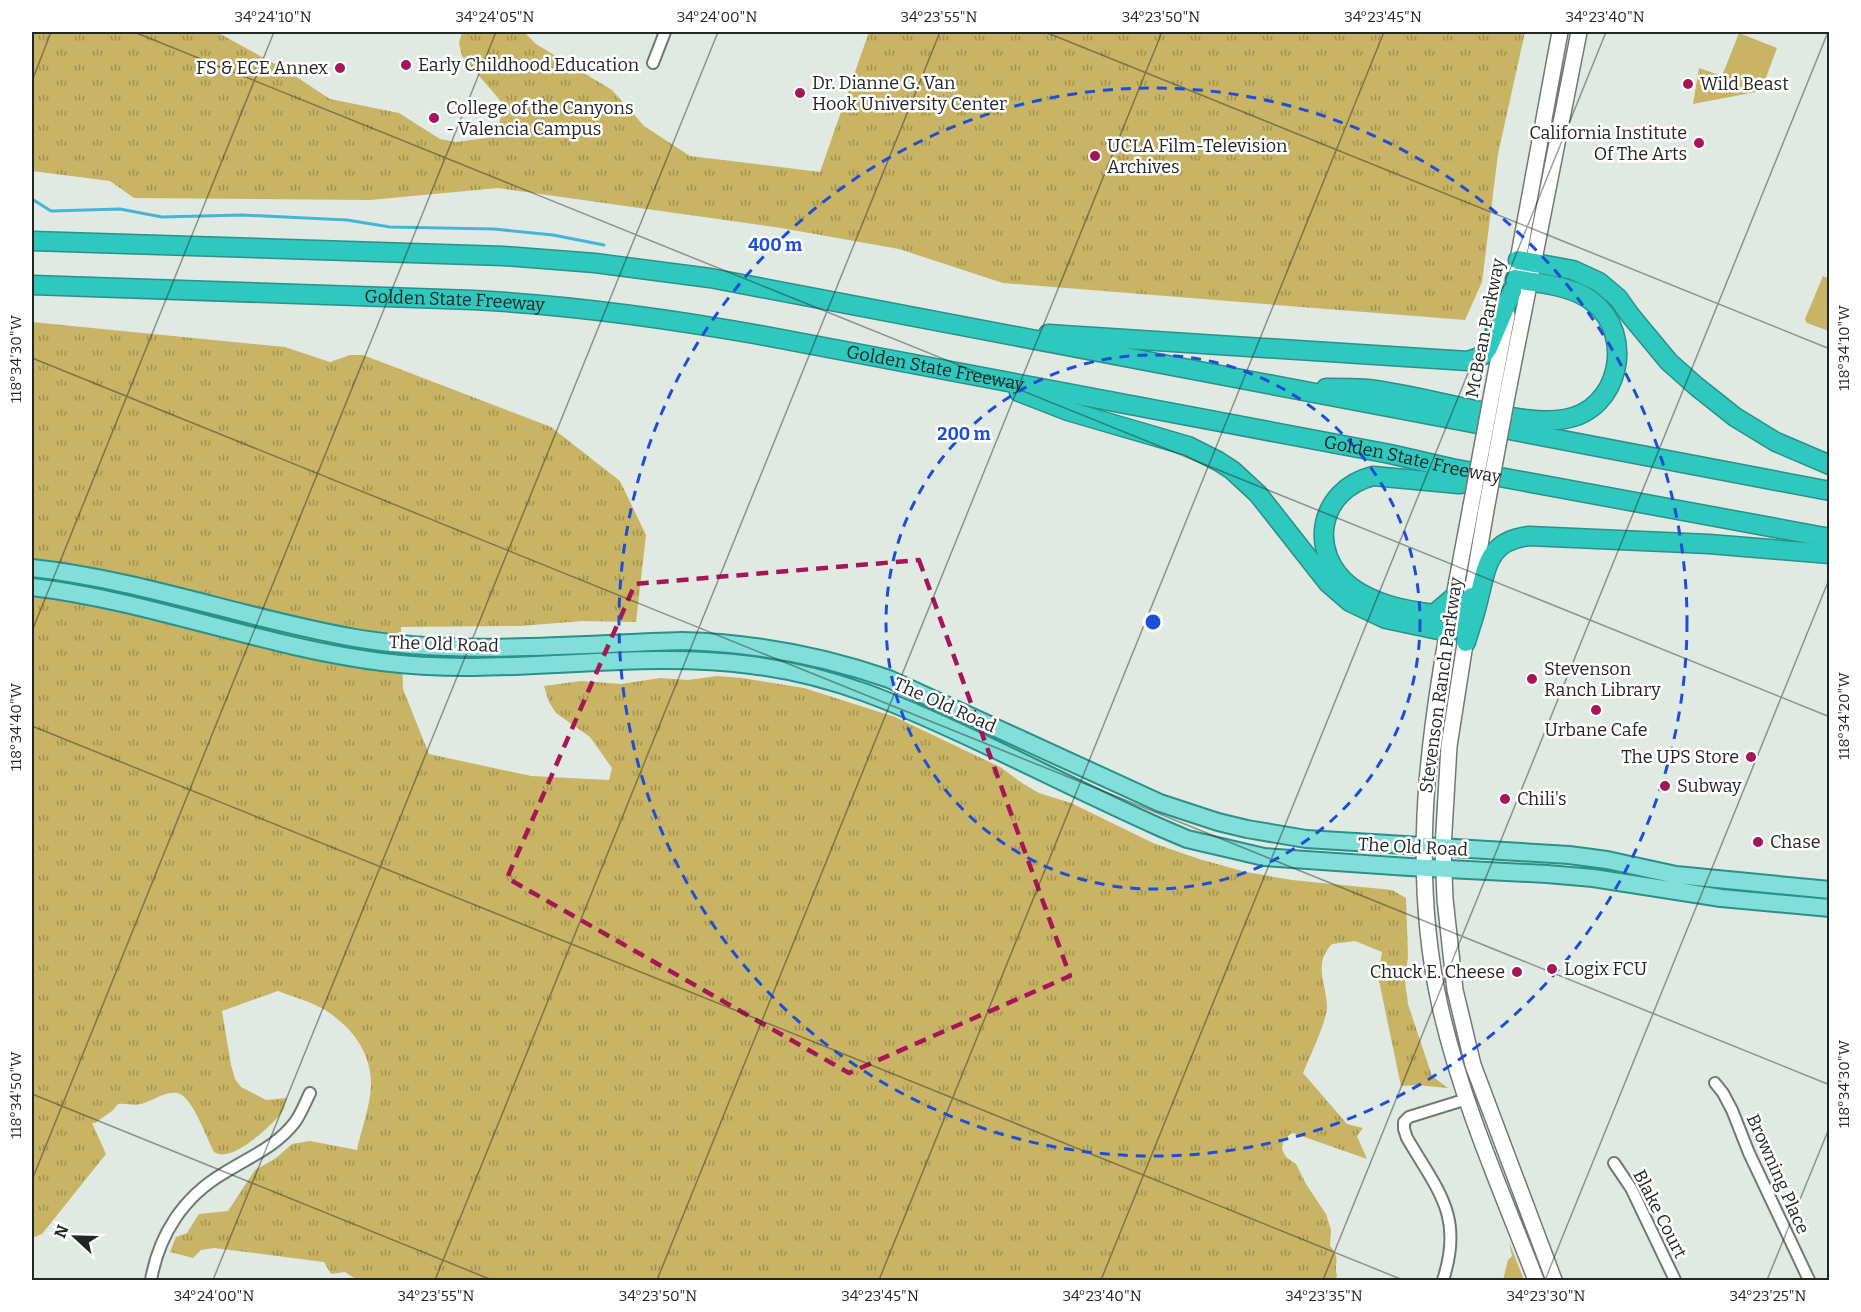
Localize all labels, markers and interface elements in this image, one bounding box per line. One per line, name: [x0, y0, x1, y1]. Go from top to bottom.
text: 34°24'10"N: [234, 8, 312, 26]
text: 34°24'05"N: [455, 8, 535, 26]
text: 34°24'00"N: [677, 8, 757, 26]
text: 34°23'55"N: [901, 8, 978, 26]
text: 34°23'50"N: [1122, 8, 1200, 26]
text: 34°23'45"N: [1344, 8, 1422, 26]
text: 34°23'40"N: [1565, 8, 1645, 26]
place label: Early Childhood Education: [418, 54, 640, 76]
place label: FS & ECE Annex: [196, 57, 328, 79]
marker: Early Childhood Education: [399, 58, 413, 72]
marker: FS & ECE Annex: [333, 61, 347, 75]
place label: Dr. Dianne G. Van Hook University Center: [812, 72, 1007, 115]
place label: Wild Beast: [1700, 73, 1789, 95]
marker: Wild Beast: [1681, 77, 1695, 91]
marker: Dr. Dianne G. Van Hook University Center: [793, 86, 807, 100]
place label: College of the Canyons - Valencia Campus: [446, 97, 634, 140]
marker: College of the Canyons - Valencia Campus: [427, 111, 441, 125]
place label: California Institute Of The Arts: [1529, 122, 1687, 165]
place label: UCLA Film-Television Archives: [1107, 135, 1288, 178]
marker: California Institute Of The Arts: [1692, 136, 1706, 150]
marker: UCLA Film-Television Archives: [1088, 149, 1102, 163]
text: 400 m: [748, 234, 802, 256]
street label: McBean Parkway: [1461, 256, 1509, 400]
street label: Golden State Freeway: [364, 285, 546, 316]
text: 118°34'10"W: [1835, 305, 1853, 391]
text: 118°34'30"W: [7, 314, 25, 403]
street label: Golden State Freeway: [845, 341, 1027, 396]
text: 200 m: [937, 423, 991, 445]
street label: Golden State Freeway: [1322, 431, 1504, 488]
street label: Stevenson Ranch Parkway: [1415, 575, 1467, 794]
centre of rings: [1143, 612, 1163, 632]
street label: The Old Road: [389, 631, 500, 657]
place label: Stevenson Ranch Library: [1544, 658, 1661, 701]
marker: Stevenson Ranch Library: [1525, 672, 1539, 686]
text: 118°34'20"W: [1835, 672, 1853, 760]
street label: The Old Road: [890, 673, 1000, 738]
text: 118°34'40"W: [7, 682, 25, 771]
marker: Urbane Cafe: [1589, 703, 1603, 717]
place label: Urbane Cafe: [1544, 719, 1648, 741]
place label: The UPS Store: [1621, 746, 1739, 768]
marker: The UPS Store: [1744, 750, 1758, 764]
place label: Subway: [1677, 775, 1742, 797]
marker: Subway: [1658, 779, 1672, 793]
place label: Chili's: [1517, 788, 1567, 810]
marker: Chili's: [1498, 792, 1512, 806]
place label: Chase: [1770, 831, 1821, 853]
street label: The Old Road: [1357, 833, 1469, 861]
marker: Chase: [1751, 835, 1765, 849]
place label: Logix FCU: [1564, 958, 1647, 980]
place label: Chuck E. Cheese: [1370, 961, 1505, 983]
marker: Logix FCU: [1545, 962, 1559, 976]
marker: Chuck E. Cheese: [1510, 965, 1524, 979]
text: 118°34'30"W: [1835, 1039, 1853, 1128]
text: 118°34'50"W: [7, 1051, 25, 1139]
street label: Browning Place: [1742, 1111, 1814, 1237]
street label: Blake Court: [1628, 1166, 1692, 1262]
north arrow: [45, 1207, 105, 1267]
text: N: [50, 1222, 73, 1241]
text: 34°24'00"N: [174, 1287, 254, 1305]
text: 34°23'55"N: [398, 1287, 475, 1305]
text: 34°23'50"N: [619, 1287, 697, 1305]
text: 34°23'45"N: [841, 1287, 919, 1305]
text: 34°23'40"N: [1062, 1287, 1142, 1305]
text: 34°23'35"N: [1285, 1287, 1363, 1305]
text: 34°23'30"N: [1507, 1287, 1586, 1305]
text: 34°23'25"N: [1730, 1287, 1807, 1305]

